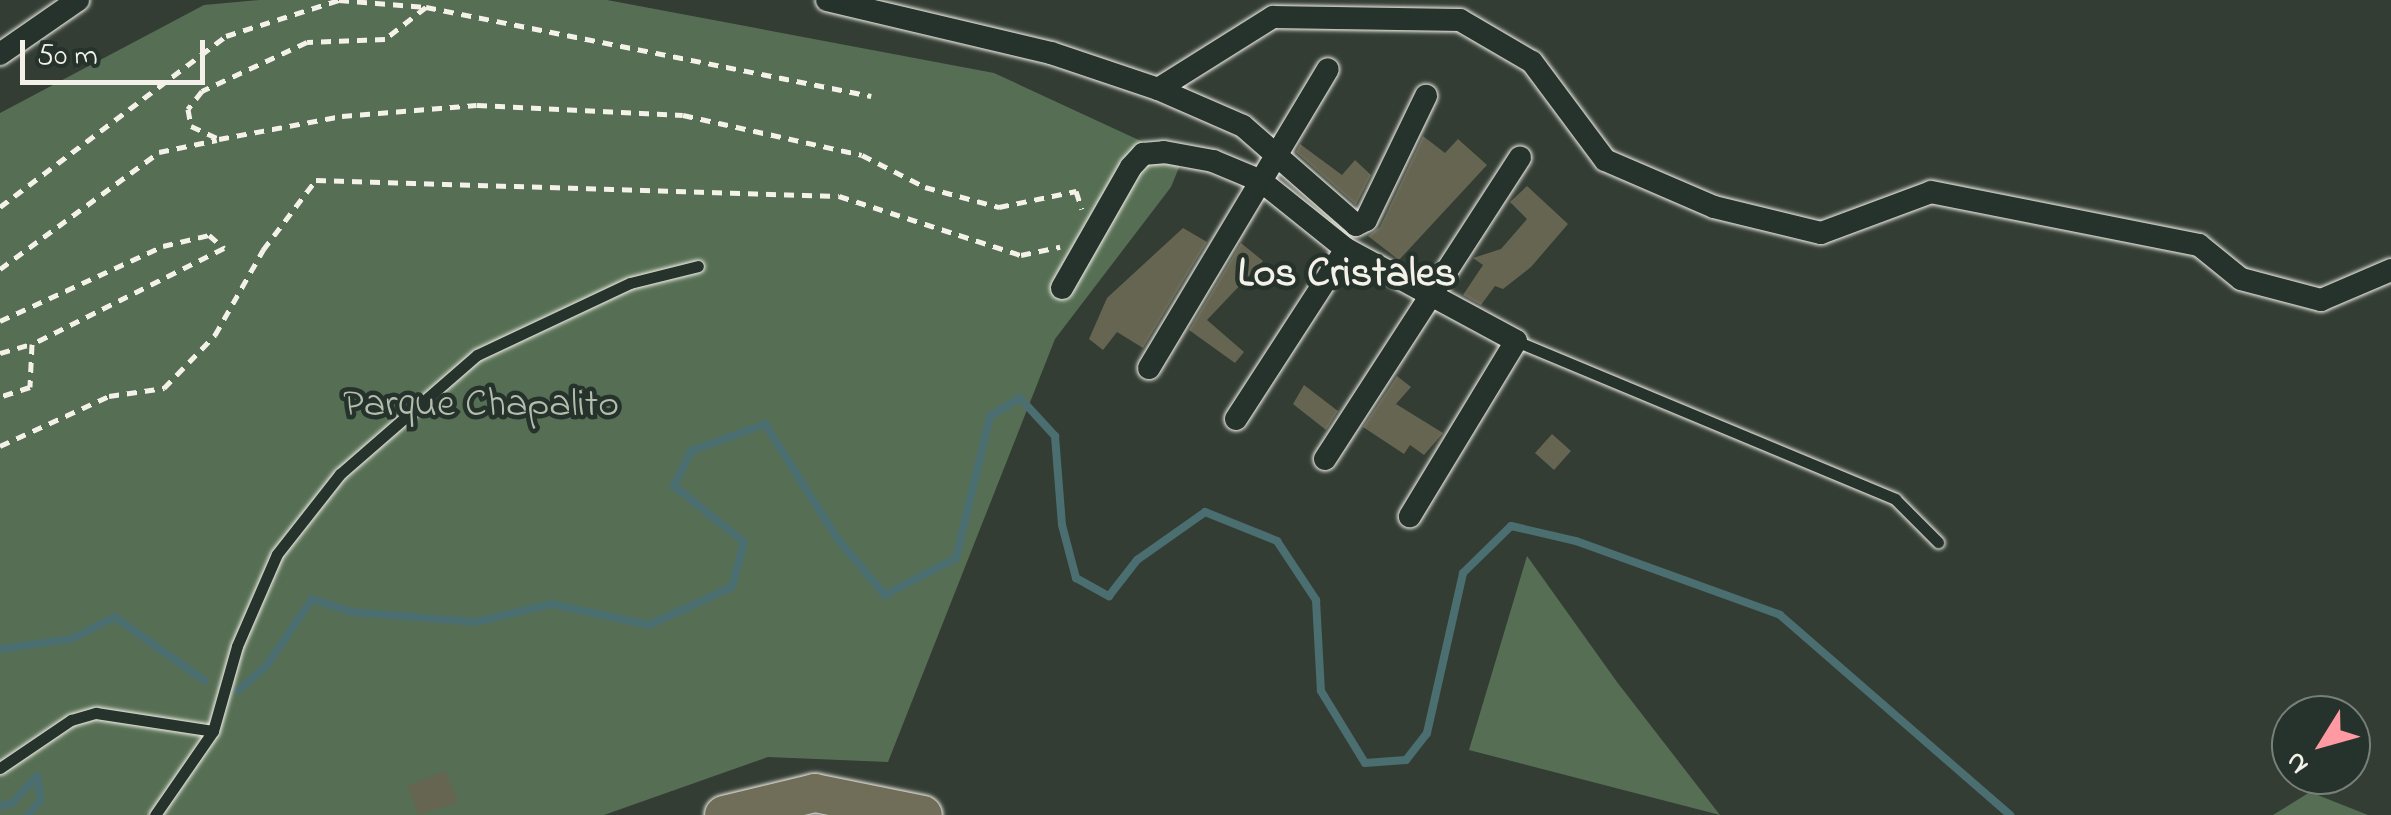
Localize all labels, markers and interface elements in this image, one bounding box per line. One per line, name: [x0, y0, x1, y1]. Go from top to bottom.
scale bar: [25, 20, 210, 82]
text: 50 m: [37, 35, 98, 79]
district label: Los Cristales: [1238, 250, 1456, 300]
park label: Parque Chapalito: [343, 382, 619, 430]
north arrow: [2271, 695, 2371, 795]
text: N: [2276, 742, 2320, 782]

